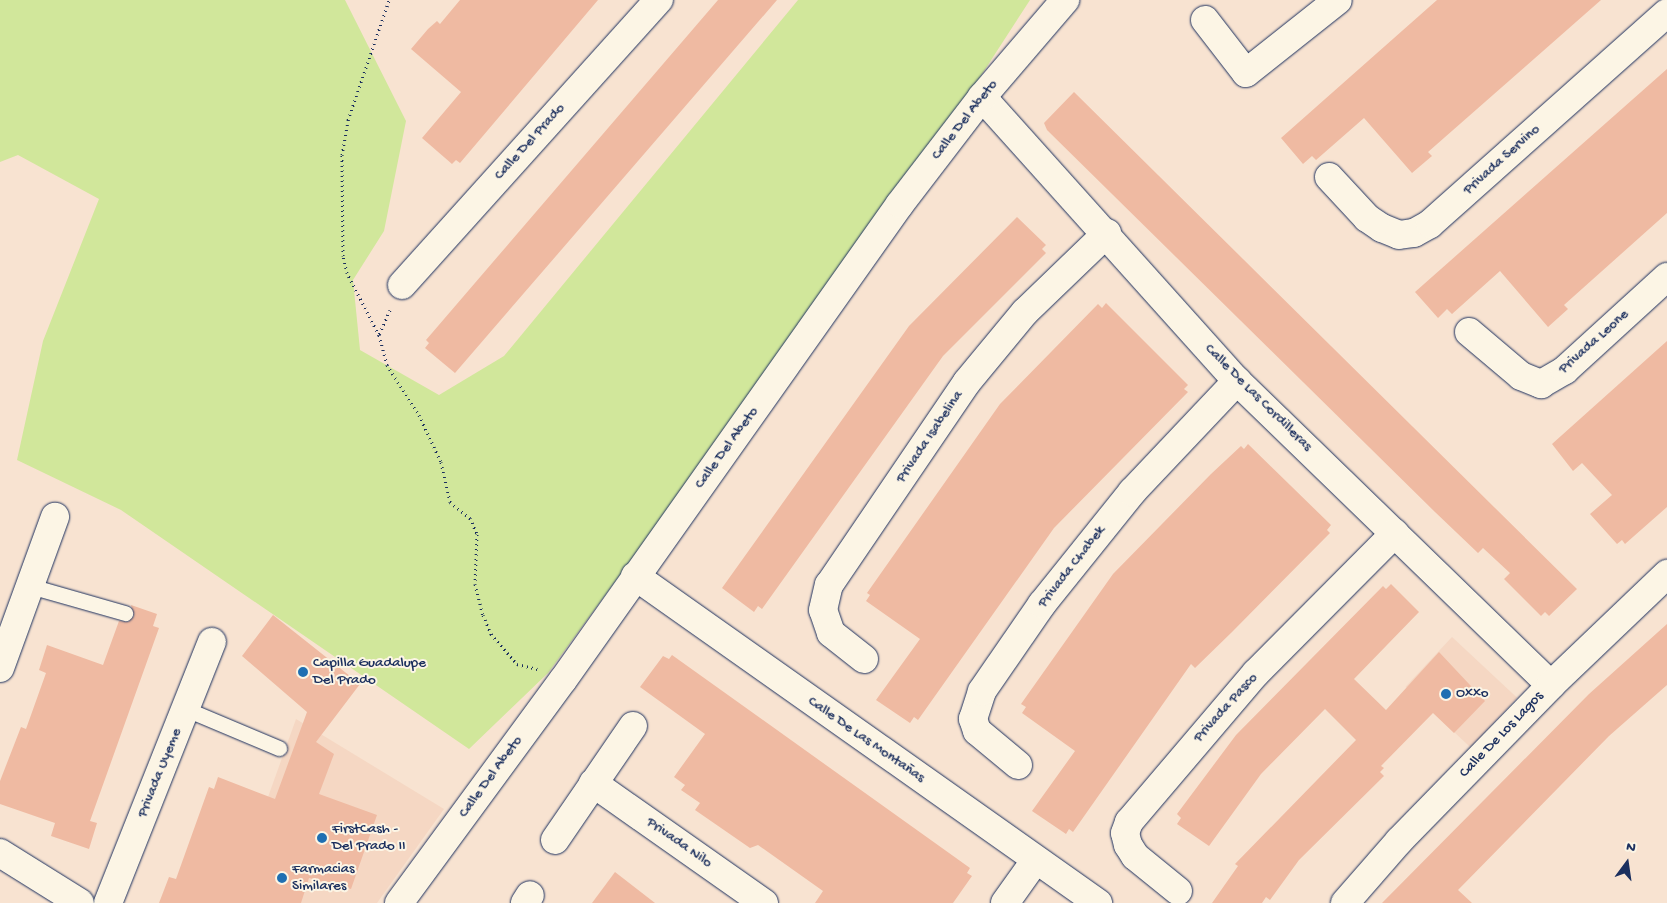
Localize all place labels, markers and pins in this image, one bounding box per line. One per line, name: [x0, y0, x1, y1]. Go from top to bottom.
place label: Capilla Guadalupe Del Prado: [313, 654, 426, 689]
marker: Capilla Guadalupe Del Prado: [297, 666, 309, 678]
place label: Oxxo: [1456, 685, 1489, 703]
marker: Oxxo: [1440, 688, 1452, 700]
place label: FirstCash - Del Prado II: [332, 820, 406, 855]
marker: FirstCash - Del Prado II: [316, 832, 328, 844]
place label: Farmacias Similares: [292, 860, 354, 895]
marker: Farmacias Similares: [276, 872, 288, 884]

